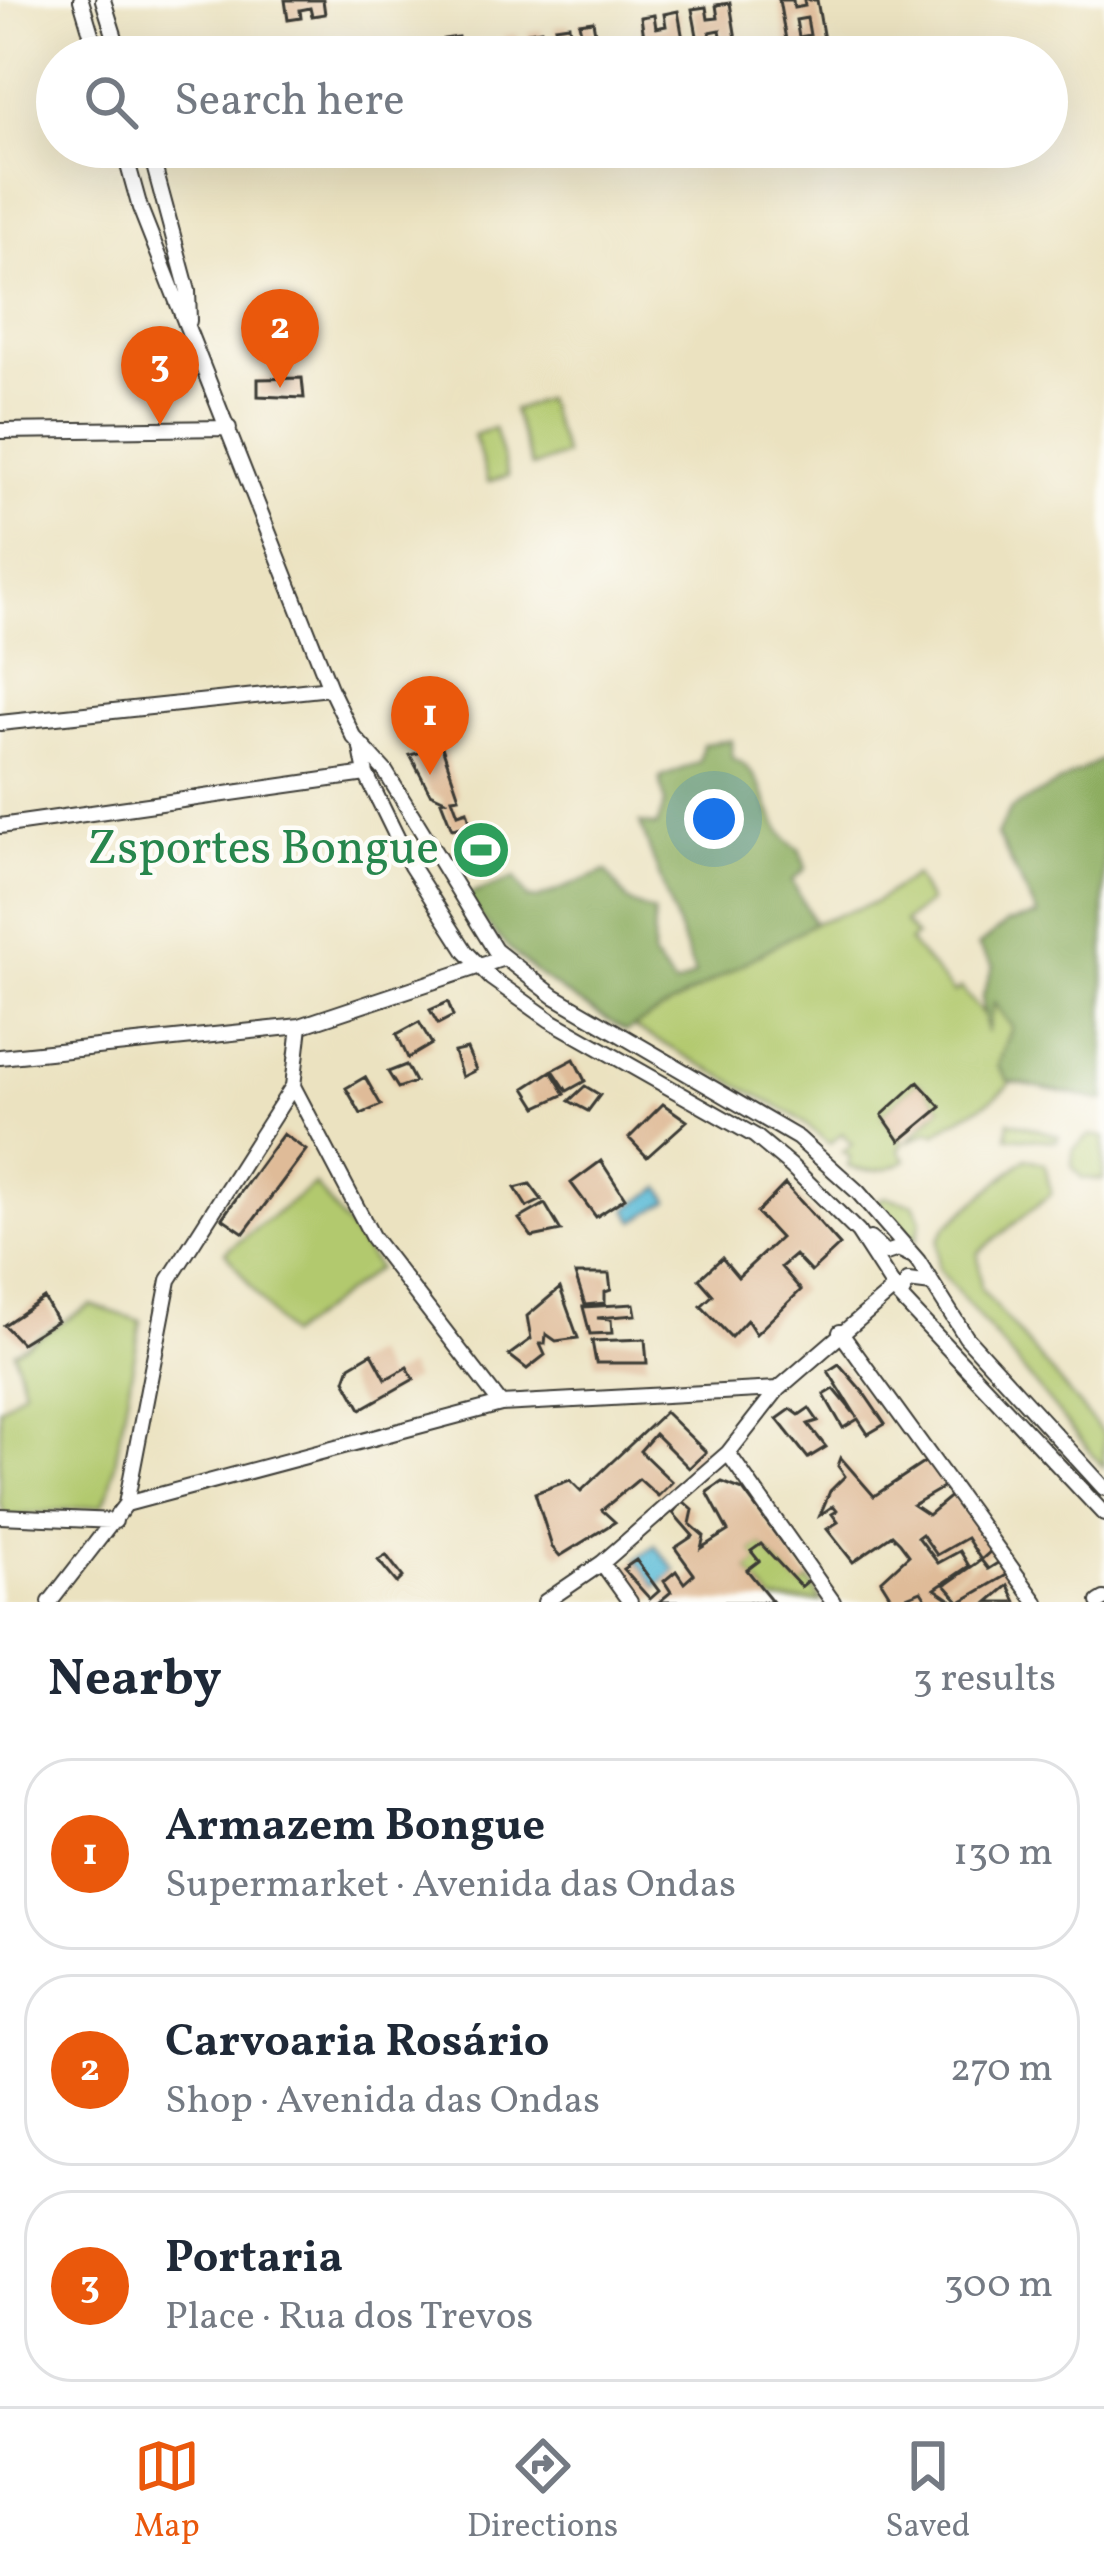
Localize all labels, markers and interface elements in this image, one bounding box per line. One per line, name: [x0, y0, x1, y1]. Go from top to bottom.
search box: [36, 36, 1068, 168]
icon: search: [78, 69, 144, 135]
text: Search here: [174, 71, 405, 134]
pin: 2: [241, 289, 319, 388]
pin: 3: [121, 326, 199, 425]
pin: 1: [391, 676, 469, 775]
your location: [684, 789, 744, 849]
place label: Zsportes Bongue: [87, 817, 439, 884]
sports icon: Zsportes Bongue: [450, 819, 512, 881]
text: Nearby: [48, 1645, 222, 1716]
text: 3 results: [913, 1653, 1056, 1707]
text: Armazem Bongue: [165, 1796, 545, 1859]
text: 1: [82, 1827, 98, 1881]
text: 130 m: [953, 1827, 1053, 1881]
text: Supermarket · Avenida das Ondas: [165, 1859, 736, 1913]
text: Carvoaria Rosário: [165, 2012, 550, 2075]
text: 2: [80, 2043, 100, 2097]
text: 270 m: [950, 2043, 1053, 2097]
text: Shop · Avenida das Ondas: [165, 2075, 600, 2129]
text: Portaria: [165, 2228, 343, 2291]
text: 3: [80, 2259, 100, 2313]
text: 300 m: [944, 2259, 1053, 2313]
text: Place · Rua dos Trevos: [165, 2291, 533, 2345]
tab: Map: [134, 2433, 200, 2551]
tab: Directions: [467, 2433, 618, 2551]
tab: Saved: [885, 2433, 970, 2551]

